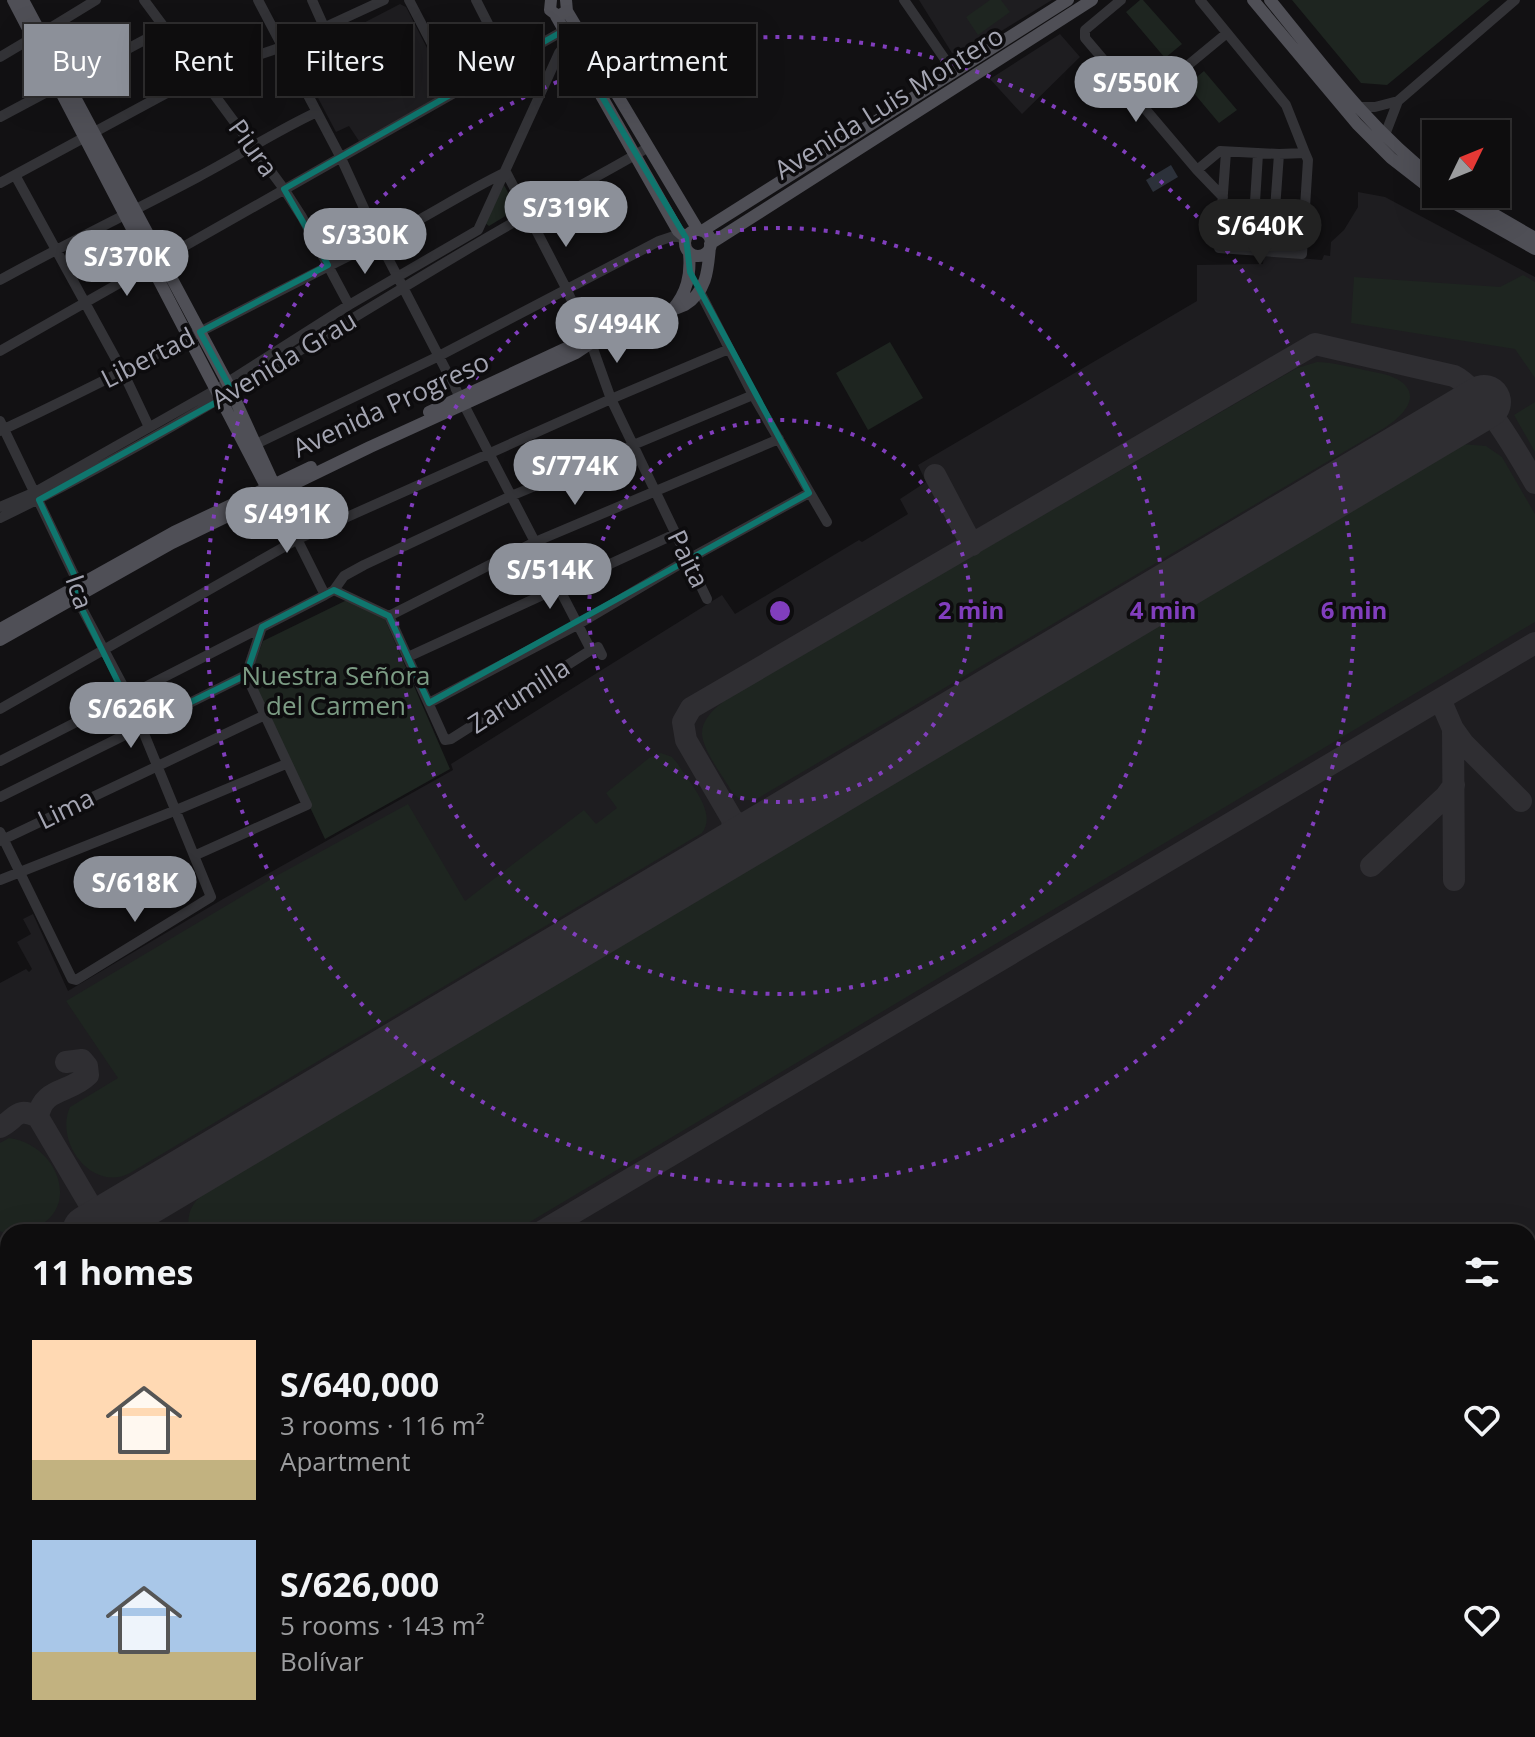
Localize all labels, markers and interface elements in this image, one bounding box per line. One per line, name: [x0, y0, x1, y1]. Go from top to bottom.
street label: Avenida Luis Montero: [767, 17, 1010, 187]
chip: Buy: [24, 24, 129, 96]
chip: Rent: [145, 24, 261, 96]
chip: Filters: [277, 24, 413, 96]
chip: New: [429, 24, 543, 96]
chip: Apartment: [559, 24, 756, 96]
pin: S/550K: [1071, 56, 1201, 124]
text: S/550K: [1093, 64, 1179, 100]
street label: Piura: [221, 111, 287, 184]
north arrow: [1422, 120, 1510, 208]
map controls: [1422, 120, 1510, 208]
pin: S/319K: [501, 181, 631, 249]
text: S/319K: [523, 189, 609, 225]
pin: S/640K: [1195, 199, 1325, 267]
text: S/640K: [1217, 207, 1303, 243]
pin: S/330K: [300, 208, 430, 276]
text: S/330K: [322, 216, 408, 252]
pin: S/370K: [62, 230, 192, 298]
text: S/370K: [84, 238, 170, 274]
pin: S/494K: [552, 297, 682, 365]
street label: Avenida Grau: [204, 302, 363, 417]
text: S/494K: [574, 305, 660, 341]
street label: Libertad: [94, 318, 201, 396]
street label: Avenida Progreso: [286, 343, 495, 465]
pin: S/774K: [510, 439, 640, 507]
text: S/774K: [532, 447, 618, 483]
pin: S/491K: [222, 487, 352, 555]
text: S/491K: [244, 495, 330, 531]
street label: Paita: [659, 524, 718, 594]
pin: S/514K: [485, 543, 615, 611]
text: S/514K: [507, 551, 593, 587]
street label: Ica: [57, 570, 103, 614]
text: 2 min: [938, 593, 1004, 626]
text: 4 min: [1130, 593, 1196, 626]
text: 6 min: [1321, 593, 1387, 626]
centre of rings: [766, 597, 794, 625]
street label: Zarumilla: [461, 649, 576, 741]
park label: Nuestra Señora del Carmen: [241, 657, 431, 723]
pin: S/626K: [66, 682, 196, 750]
text: S/626K: [88, 690, 174, 726]
street label: Lima: [31, 779, 100, 837]
pin: S/618K: [70, 856, 200, 924]
text: S/618K: [92, 864, 178, 900]
text: 11 homes: [32, 1249, 193, 1295]
icon: filters: [1460, 1250, 1504, 1294]
text: S/640,000: [280, 1361, 439, 1407]
icon: home: [96, 1372, 192, 1468]
icon: heart: [1460, 1398, 1504, 1442]
text: 3 rooms · 116 m²: [280, 1407, 485, 1443]
text: Apartment: [280, 1443, 411, 1479]
text: S/626,000: [280, 1561, 439, 1607]
icon: home: [96, 1572, 192, 1668]
icon: heart: [1460, 1598, 1504, 1642]
text: 5 rooms · 143 m²: [280, 1607, 485, 1643]
text: Bolívar: [280, 1643, 364, 1679]

